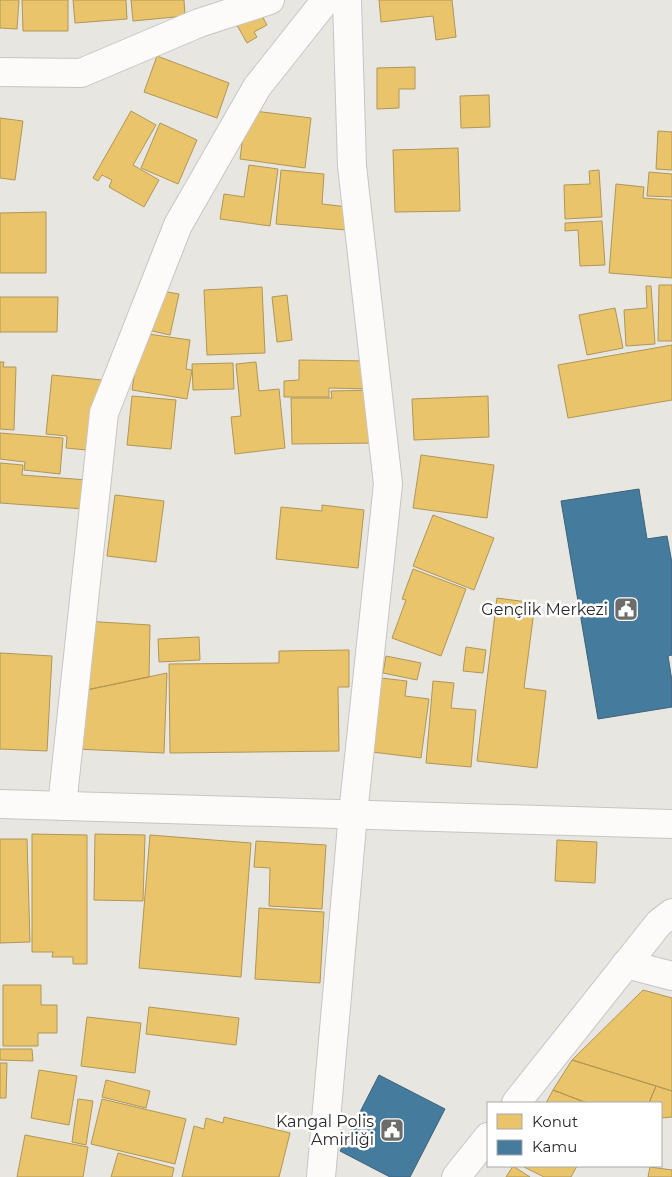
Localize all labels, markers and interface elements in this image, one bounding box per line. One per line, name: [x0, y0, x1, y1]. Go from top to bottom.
public building icon: Gençlik Merkezi: [613, 596, 639, 622]
place label: Gençlik Merkezi: [481, 600, 608, 619]
legend: [487, 1102, 662, 1167]
place label: Kangal Polis Amirliği: [276, 1112, 374, 1149]
text: Konut: [532, 1112, 578, 1131]
public building icon: Kangal Polis Amirliği: [379, 1117, 405, 1143]
text: Kamu: [532, 1137, 577, 1156]

